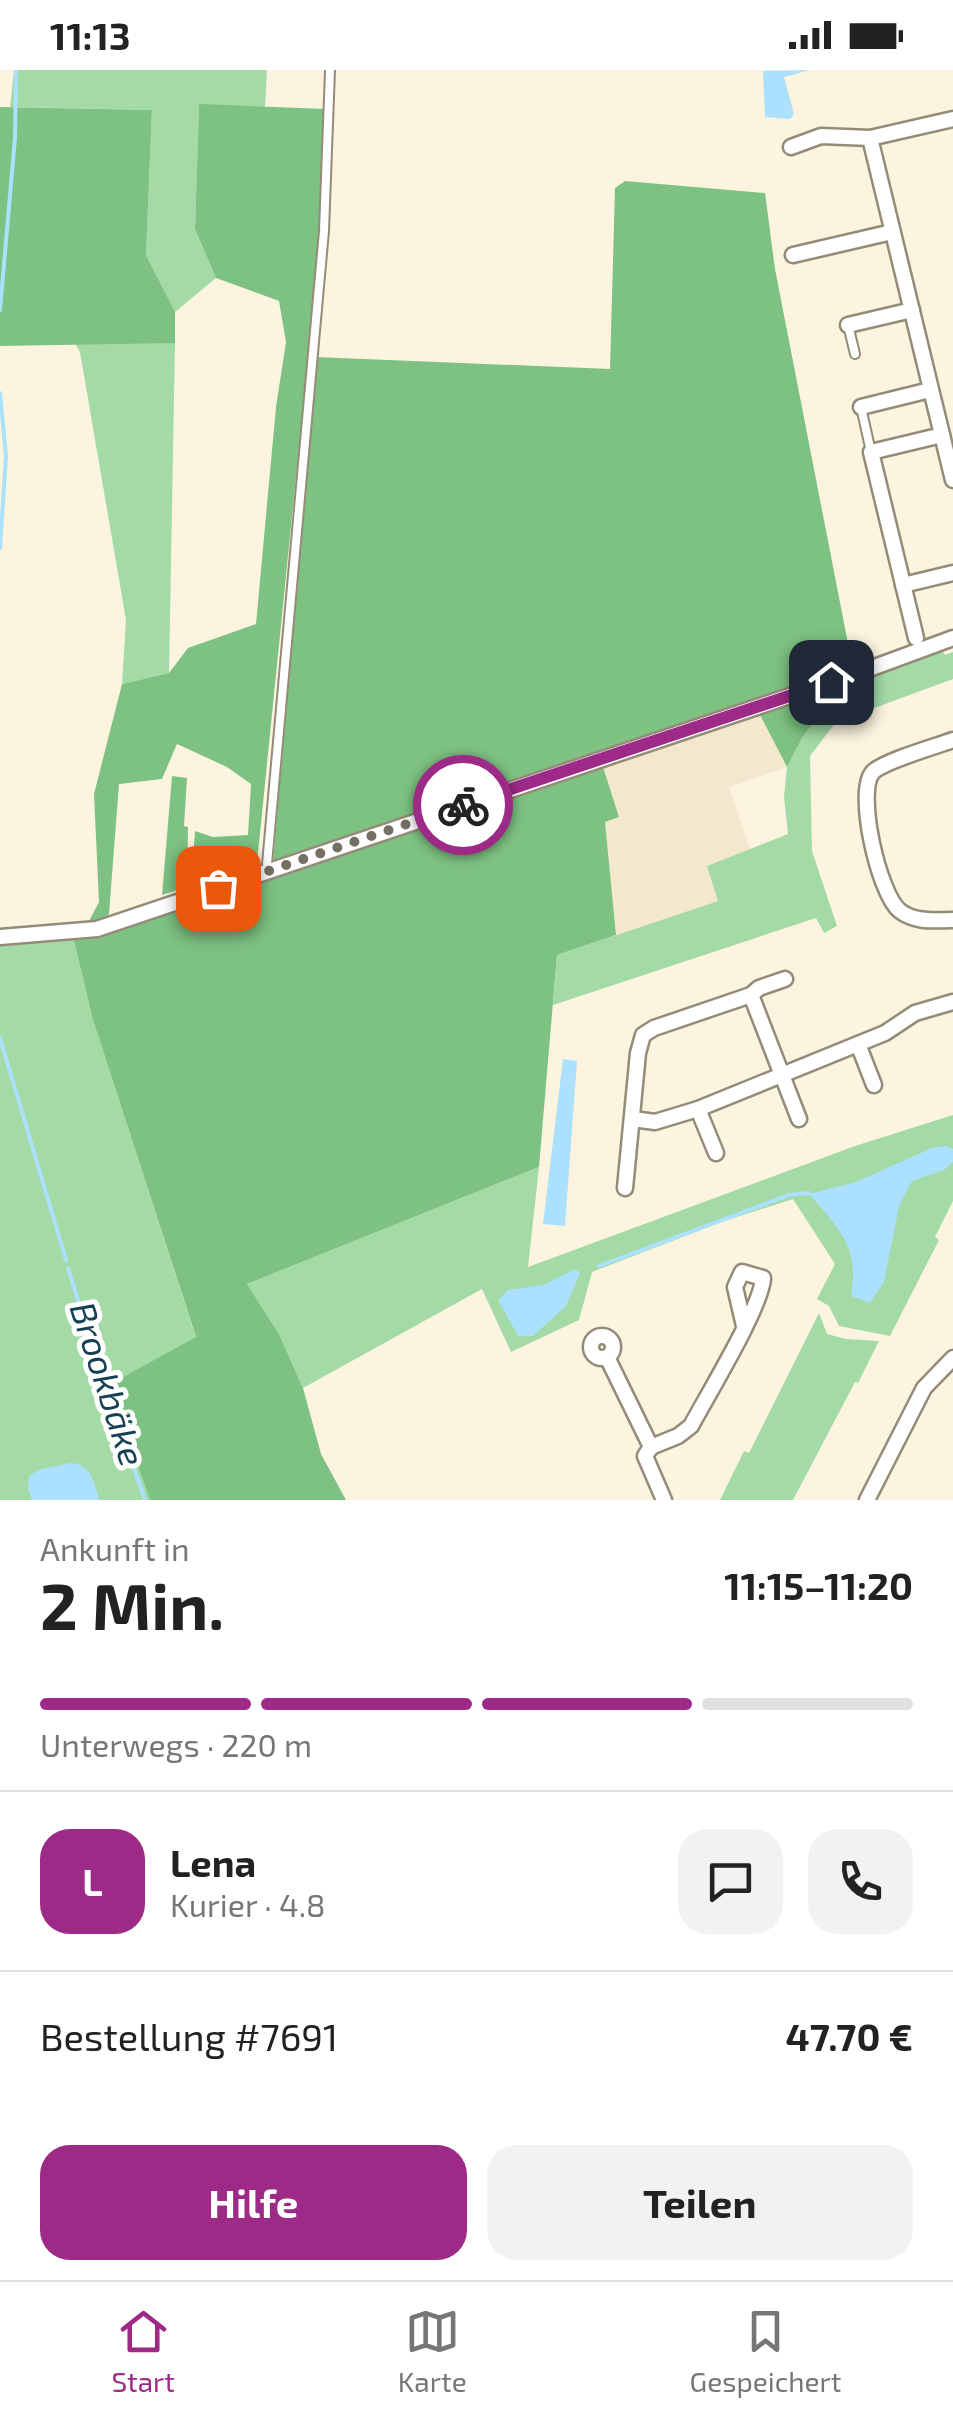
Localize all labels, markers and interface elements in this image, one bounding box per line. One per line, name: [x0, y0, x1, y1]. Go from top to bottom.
text: 11:13: [50, 12, 131, 58]
pin: [789, 640, 874, 725]
icon: home: [804, 655, 859, 710]
courier: [413, 755, 513, 855]
icon: bike: [436, 778, 491, 833]
pin: [176, 846, 261, 931]
icon: bag: [191, 861, 246, 916]
water label: Brookbäke: [63, 1296, 155, 1471]
text: Ankunft in: [40, 1529, 190, 1567]
text: 11:15–11:20: [724, 1562, 913, 1608]
text: 2 Min.: [40, 1565, 224, 1643]
text: Unterwegs · 220 m: [40, 1725, 312, 1763]
button: chat: [678, 1829, 783, 1934]
button: phone: [808, 1829, 913, 1934]
text: Lena: [170, 1839, 256, 1885]
text: L: [82, 1858, 103, 1904]
text: Kurier · 4.8: [170, 1885, 325, 1923]
text: Bestellung #7691: [40, 2013, 338, 2059]
text: 47.70 €: [786, 2013, 913, 2059]
button: Hilfe: [40, 2145, 467, 2260]
button: Teilen: [487, 2145, 913, 2260]
tab: Start: [111, 2304, 175, 2398]
tab: Karte: [398, 2304, 467, 2398]
tab: Gespeichert: [690, 2304, 842, 2398]

